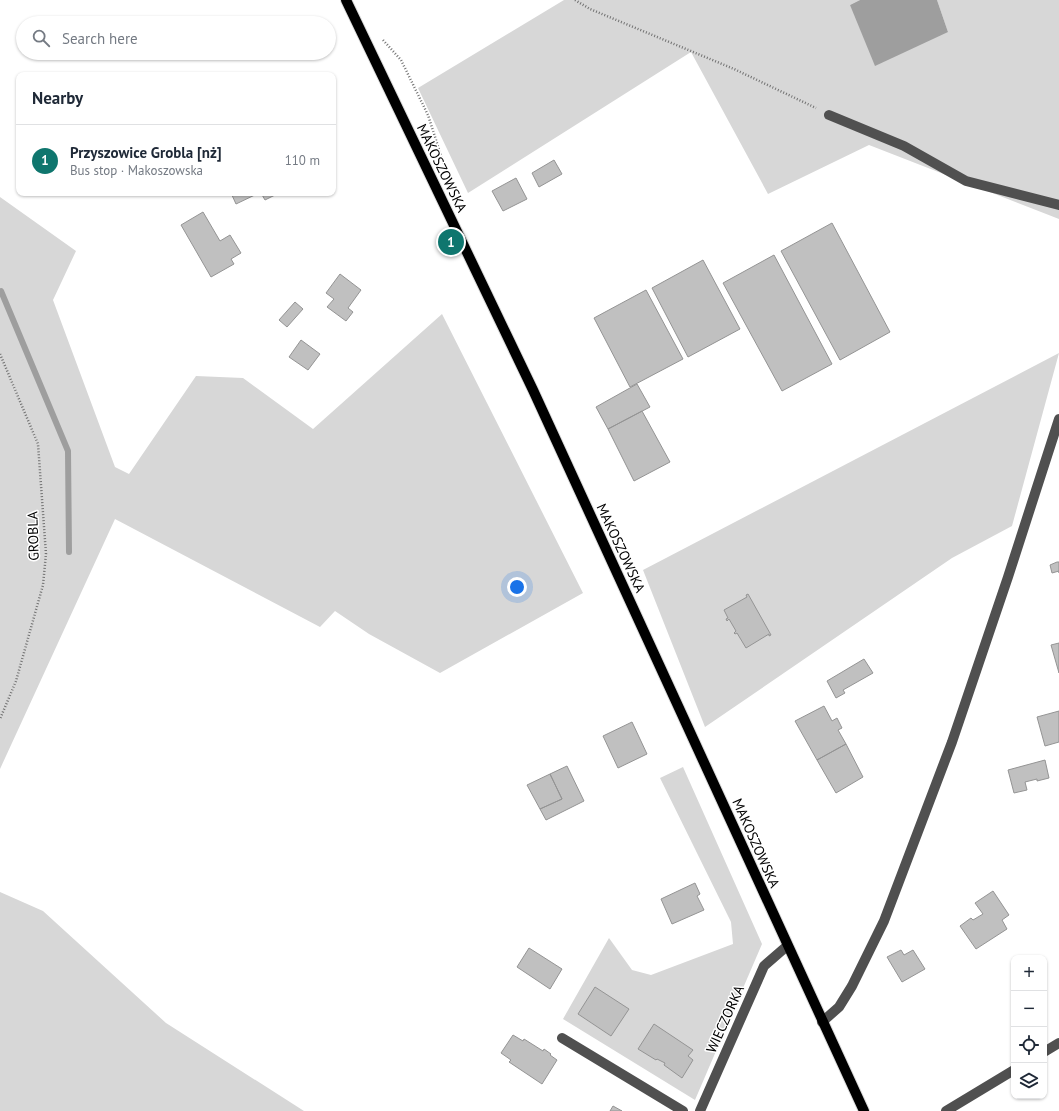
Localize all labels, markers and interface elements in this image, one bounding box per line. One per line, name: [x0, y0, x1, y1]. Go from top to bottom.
search box: [16, 16, 336, 60]
icon: search: [30, 27, 52, 49]
text: Search here: [62, 29, 138, 48]
text: Nearby: [32, 87, 83, 109]
street label: MAKOSZOWSKA: [413, 121, 471, 216]
text: Przyszowice Grobla [nż]: [70, 143, 222, 162]
text: 1: [41, 152, 49, 169]
text: 110 m: [285, 152, 320, 169]
text: Bus stop · Makoszowska: [70, 162, 203, 179]
pin: 1: [438, 227, 464, 257]
street label: MAKOSZOWSKA: [593, 501, 650, 596]
street label: GROBLA: [23, 510, 43, 561]
your location: [507, 577, 527, 597]
street label: MAKOSZOWSKA: [728, 795, 784, 891]
map controls: [1011, 955, 1047, 1099]
button: +: [1011, 955, 1047, 991]
street label: WIECZORKA: [702, 982, 748, 1056]
button: −: [1011, 991, 1047, 1027]
button: locate: [1011, 1027, 1047, 1063]
button: layers: [1011, 1063, 1047, 1099]

